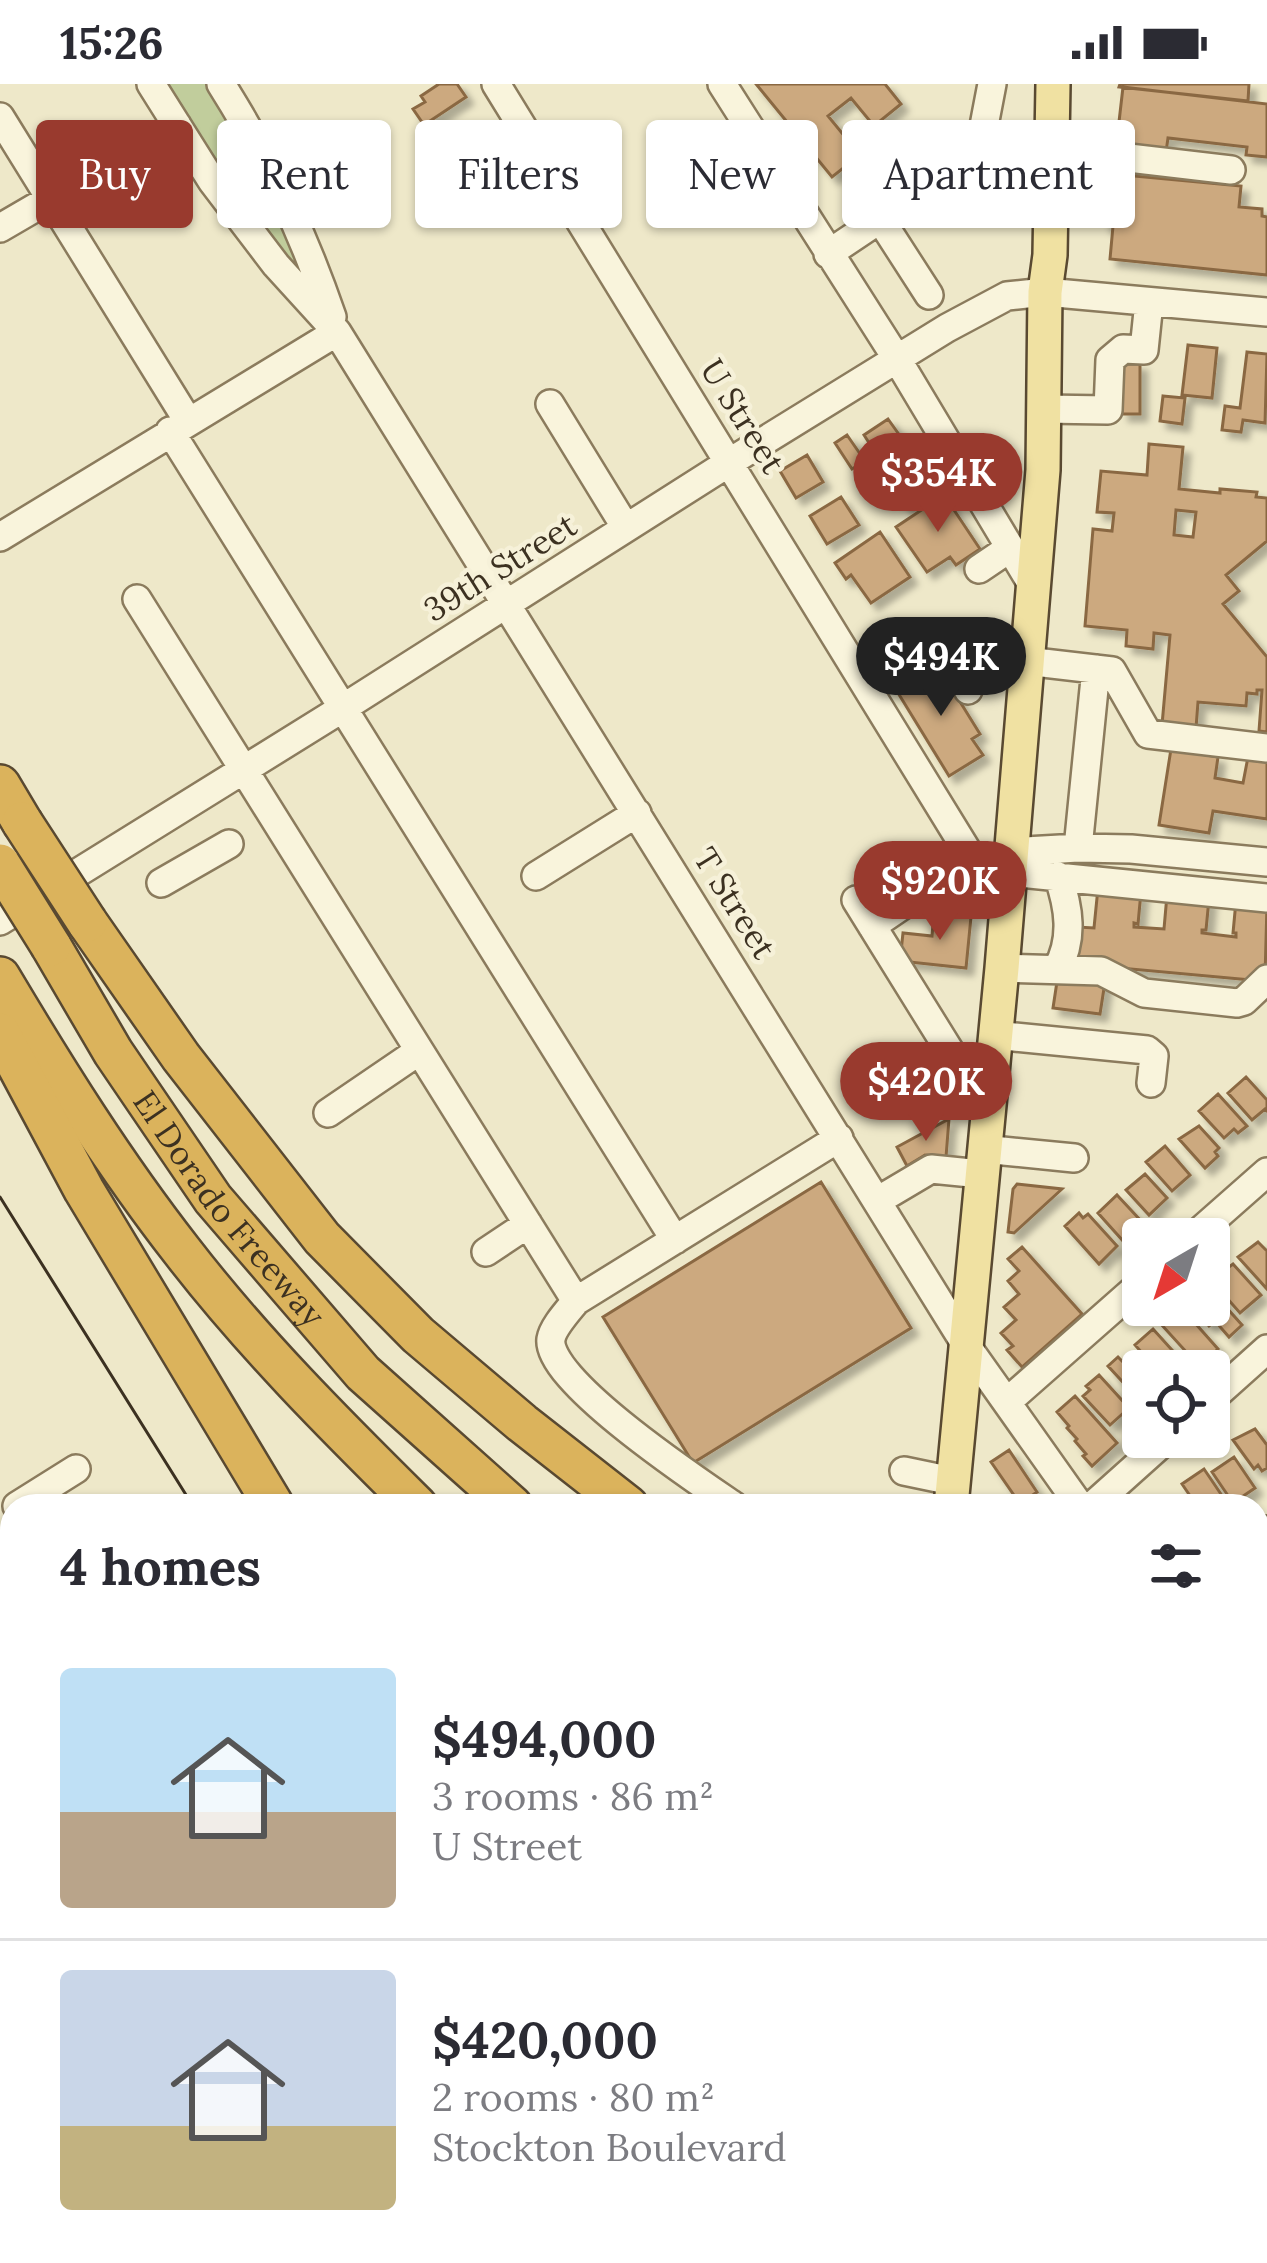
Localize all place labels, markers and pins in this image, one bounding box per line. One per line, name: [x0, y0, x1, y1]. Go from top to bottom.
pin: $354K: [854, 433, 1022, 535]
pin: $494K: [857, 617, 1025, 719]
pin: $920K: [856, 841, 1024, 943]
pin: $420K: [842, 1042, 1010, 1144]

